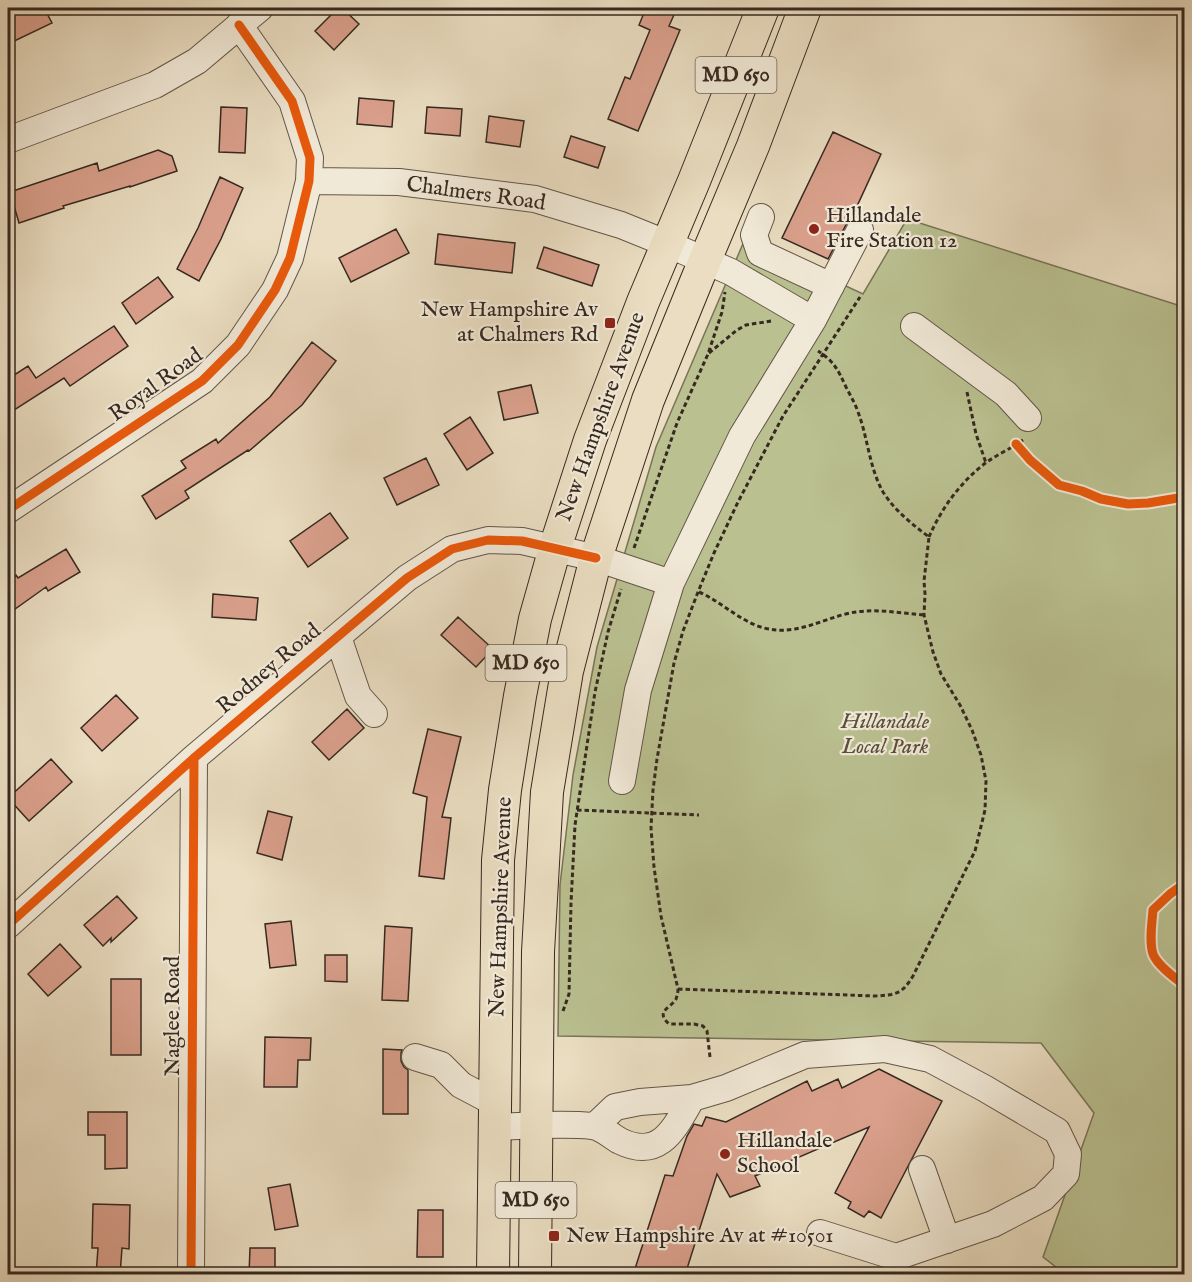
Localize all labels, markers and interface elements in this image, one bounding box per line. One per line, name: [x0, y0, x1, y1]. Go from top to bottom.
road number: MD 650: [696, 57, 777, 93]
street label: Chalmers Road: [405, 170, 548, 218]
place label: Hillandale Fire Station 12: [826, 202, 957, 255]
marker: Hillandale Fire Station 12: [807, 222, 821, 236]
place label: New Hampshire Av at Chalmers Rd: [420, 296, 598, 349]
street label: New Hampshire Avenue: [550, 309, 652, 525]
marker: New Hampshire Av at Chalmers Rd: [603, 316, 617, 330]
street label: Royal Road: [104, 341, 209, 428]
street label: Rodney Road: [211, 617, 327, 721]
road number: MD 650: [486, 645, 566, 681]
park label: Hillandale Local Park: [840, 708, 930, 761]
street label: New Hampshire Avenue: [483, 796, 519, 1018]
street label: Naglee Road: [159, 955, 187, 1076]
place label: Hillandale School: [737, 1127, 832, 1180]
marker: Hillandale School: [718, 1147, 732, 1161]
road number: MD 650: [496, 1182, 576, 1218]
place label: New Hampshire Av at #10501: [566, 1222, 834, 1250]
marker: New Hampshire Av at #10501: [547, 1229, 561, 1243]

